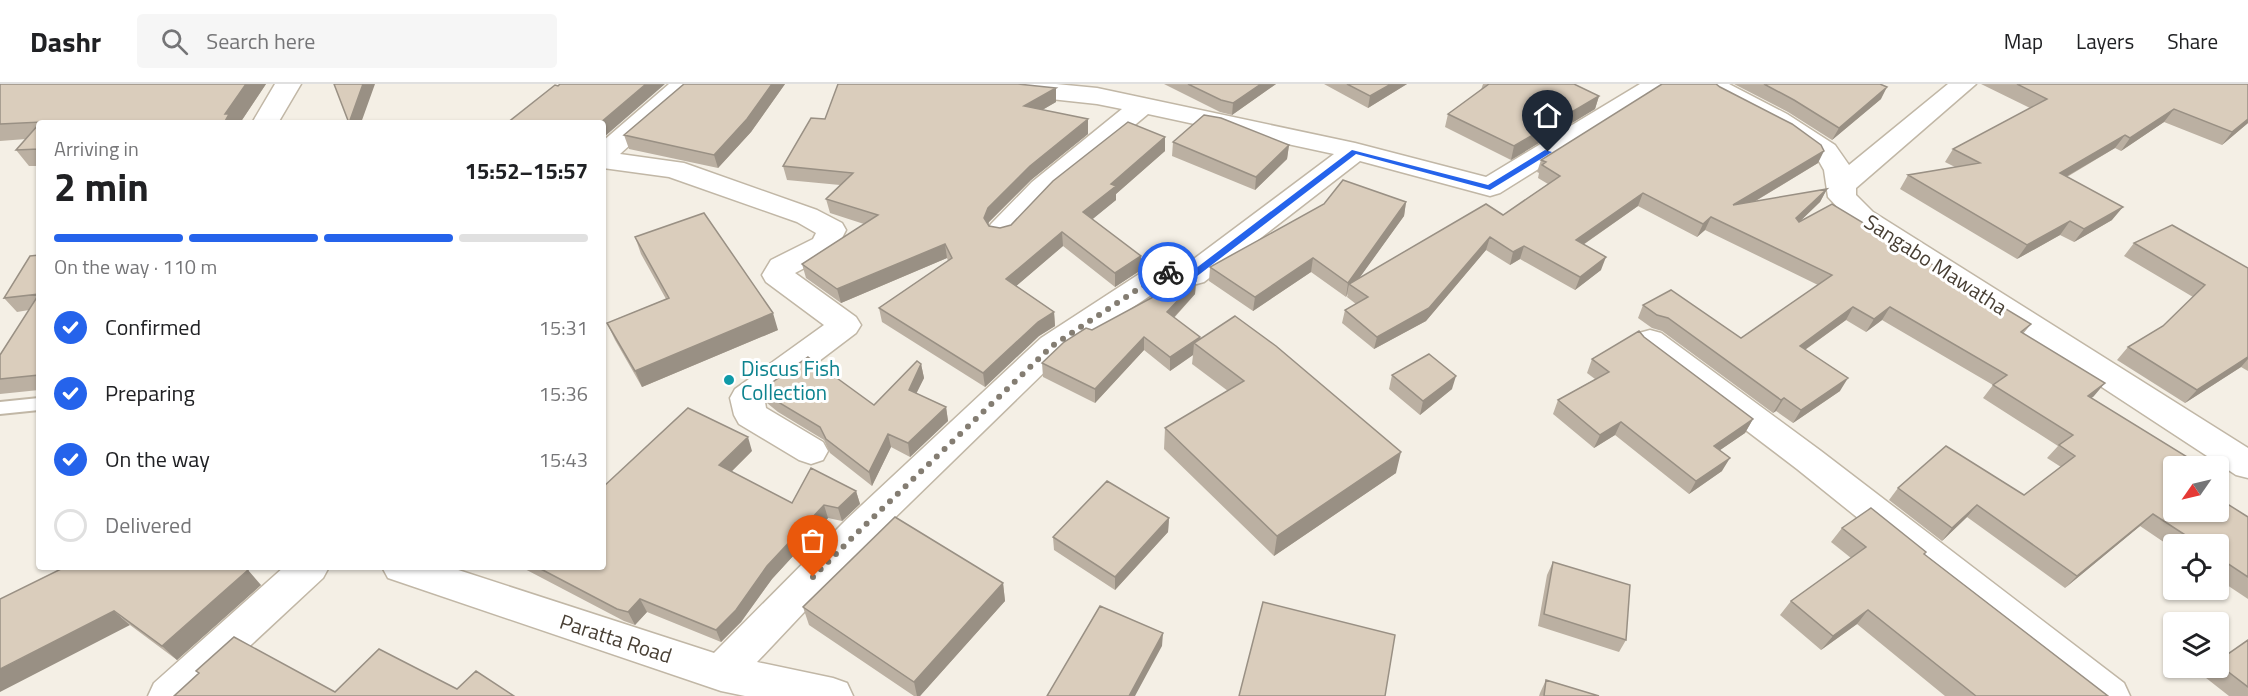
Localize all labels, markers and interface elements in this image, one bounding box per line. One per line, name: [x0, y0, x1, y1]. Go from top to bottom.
search box: [137, 14, 557, 68]
text: Dashr: [30, 20, 101, 63]
text: Search here: [206, 24, 315, 58]
icon: search: [158, 25, 191, 58]
text: Map: [2004, 25, 2043, 57]
text: Layers: [2076, 25, 2134, 57]
text: Share: [2167, 25, 2218, 57]
pin: [1522, 90, 1573, 152]
icon: home: [1531, 99, 1564, 132]
text: Arriving in: [54, 133, 139, 164]
text: 15:52–15:57: [465, 154, 588, 188]
text: 2 min: [54, 157, 149, 216]
street label: Sangabo Mawatha: [1858, 206, 2014, 323]
courier: [1138, 242, 1198, 302]
text: On the way · 110 m: [54, 251, 217, 282]
icon: bike: [1152, 256, 1185, 289]
text: Confirmed: [105, 310, 201, 344]
icon: check: [54, 311, 87, 344]
text: 15:31: [539, 312, 588, 343]
place label: Discus Fish Collection: [741, 352, 840, 408]
marker: Discus Fish Collection: [722, 373, 736, 387]
text: Preparing: [105, 376, 195, 410]
icon: check: [54, 377, 87, 410]
text: 15:36: [539, 378, 588, 409]
text: On the way: [105, 442, 210, 476]
icon: check: [54, 443, 87, 476]
text: 15:43: [539, 444, 588, 475]
north arrow: [2163, 456, 2229, 522]
map controls: [2163, 456, 2229, 678]
text: Delivered: [105, 508, 192, 542]
pin: [787, 515, 838, 577]
icon: bag: [796, 524, 829, 557]
button: locate: [2163, 534, 2229, 600]
street label: Paratta Road: [556, 605, 676, 671]
button: layers: [2163, 612, 2229, 678]

